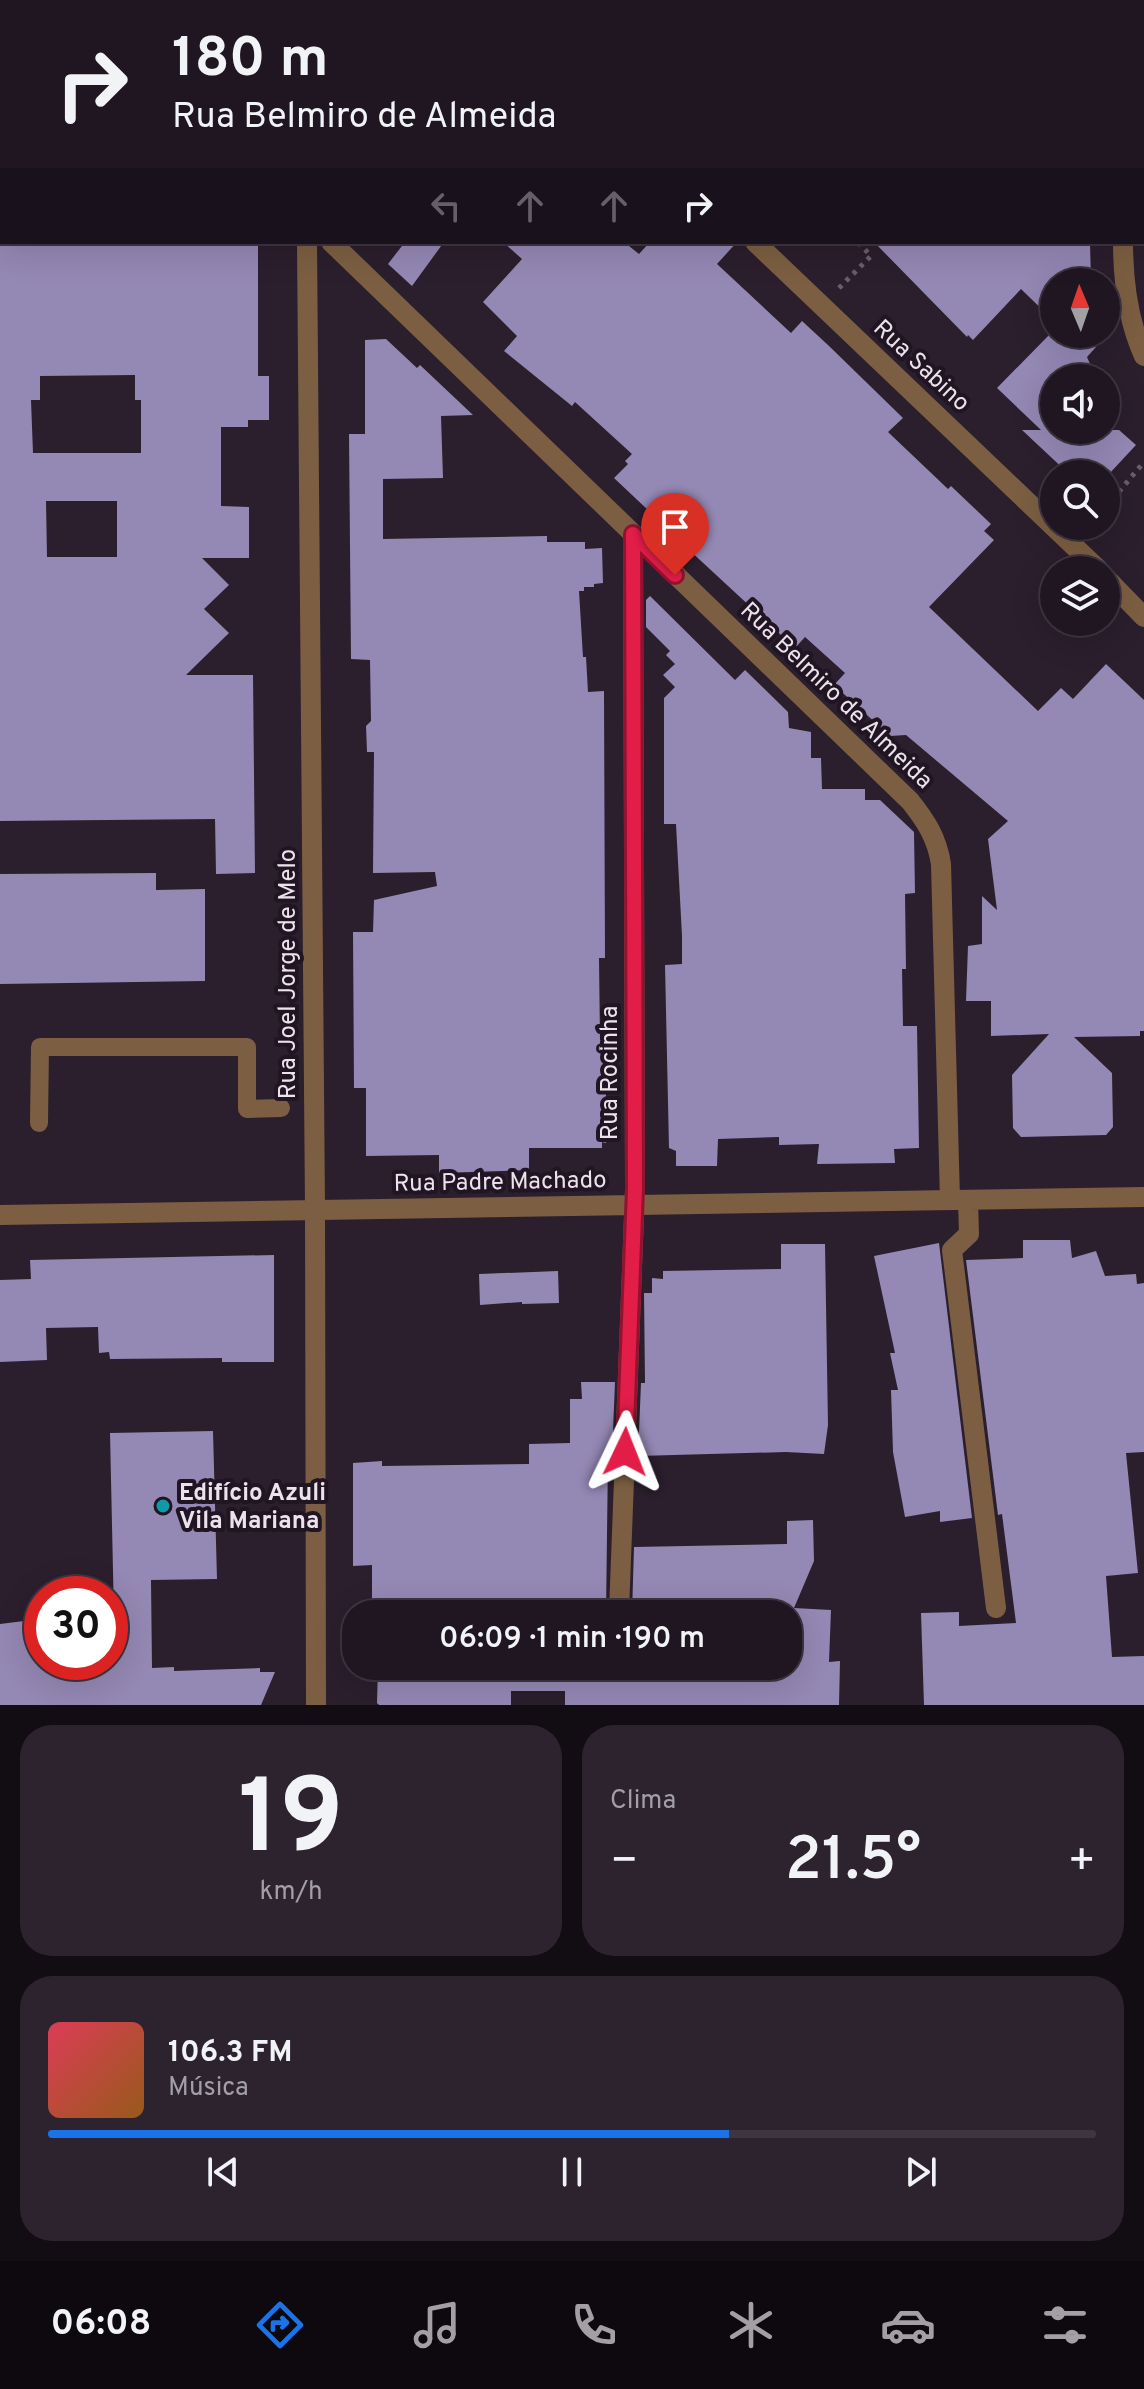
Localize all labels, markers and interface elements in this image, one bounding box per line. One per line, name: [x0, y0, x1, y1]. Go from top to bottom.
text: 180 m: [172, 26, 329, 96]
icon: right: [40, 32, 144, 136]
text: Rua Belmiro de Almeida: [172, 95, 557, 141]
icon: left: [424, 184, 468, 228]
icon: ahead: [508, 184, 552, 228]
icon: ahead: [592, 184, 636, 228]
icon: right: [676, 184, 720, 228]
north arrow: [1040, 268, 1120, 348]
map controls: [1040, 268, 1120, 636]
street label: Rua Sabino: [866, 314, 975, 419]
button: sound: [1040, 364, 1120, 444]
button: search: [1040, 460, 1120, 540]
pin: [641, 493, 709, 575]
icon: arrive: [653, 505, 697, 549]
button: layers: [1040, 556, 1120, 636]
street label: Rua Belmiro de Almeida: [733, 597, 938, 796]
street label: Rua Joel Jorge de Melo: [274, 849, 304, 1099]
street label: Rua Rocinha: [596, 1006, 626, 1140]
street label: Rua Padre Machado: [393, 1166, 607, 1200]
position arrow: [583, 1410, 667, 1494]
place label: Edifício Azuli Vila Mariana: [179, 1479, 326, 1537]
marker: Edifício Azuli Vila Mariana: [154, 1497, 172, 1515]
speed limit sign: 30: [24, 1576, 128, 1680]
text: 06:09 · 1 min · 190 m: [439, 1621, 705, 1658]
text: 19: [238, 1758, 344, 1890]
text: Clima: [610, 1785, 676, 1818]
text: 21.5°: [785, 1825, 921, 1901]
text: −: [610, 1835, 638, 1891]
text: +: [1068, 1835, 1096, 1891]
text: km/h: [259, 1876, 323, 1909]
text: 106.3 FM: [168, 2035, 292, 2072]
text: Música: [168, 2072, 249, 2105]
icon: previous: [201, 2150, 245, 2194]
icon: pause: [550, 2150, 594, 2194]
icon: next: [899, 2150, 943, 2194]
icon: directions: [252, 2297, 308, 2353]
icon: music: [409, 2297, 465, 2353]
icon: phone: [566, 2297, 622, 2353]
icon: climate: [723, 2297, 779, 2353]
icon: car: [880, 2297, 936, 2353]
icon: filters: [1037, 2297, 1093, 2353]
text: 06:08: [51, 2302, 151, 2348]

